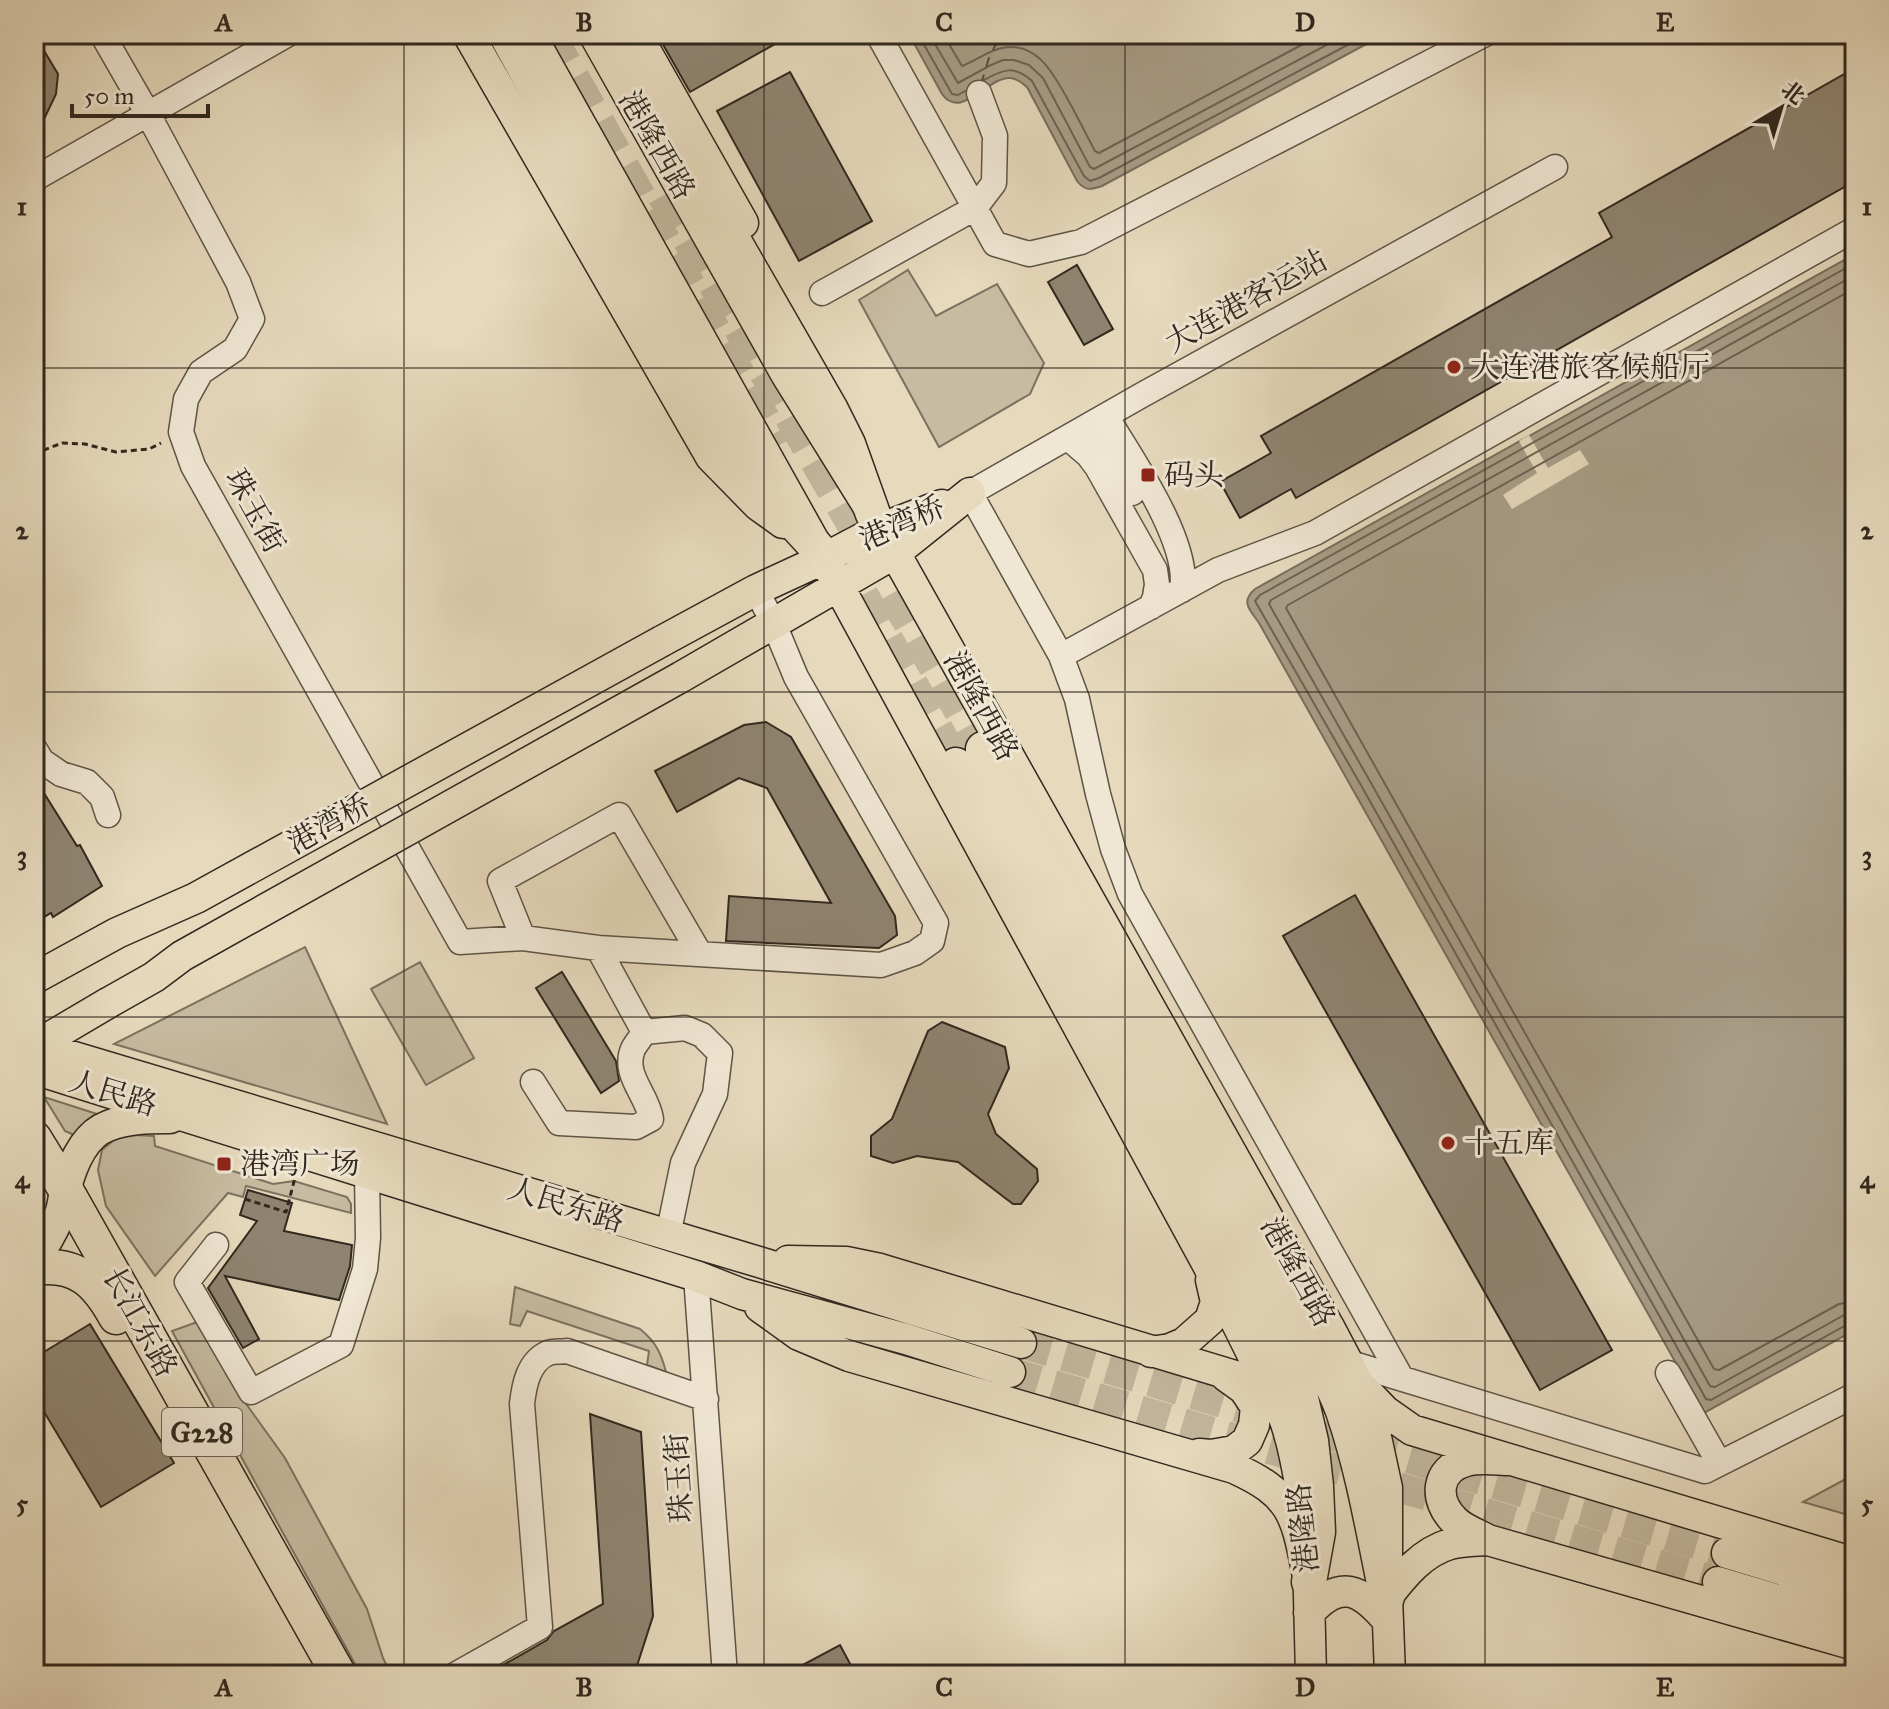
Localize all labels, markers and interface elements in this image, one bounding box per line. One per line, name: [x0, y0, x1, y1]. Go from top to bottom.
text: A: [213, 6, 233, 38]
text: B: [575, 6, 593, 38]
text: C: [935, 6, 953, 38]
text: D: [1295, 6, 1315, 38]
text: E: [1656, 6, 1675, 38]
scale bar: [72, 68, 208, 118]
north arrow: [1741, 68, 1821, 148]
text: 北: [1776, 75, 1810, 110]
text: 50 m: [84, 81, 134, 111]
street label: 港隆西路: [611, 84, 703, 206]
text: 1: [17, 190, 27, 222]
text: 1: [1862, 190, 1872, 222]
street label: 大连港客运站: [1159, 242, 1333, 360]
place label: 大连港旅客候船厅: [1470, 349, 1710, 385]
marker: 大连港旅客候船厅: [1445, 358, 1463, 376]
place label: 码头: [1164, 457, 1224, 493]
street label: 珠玉街: [217, 463, 293, 559]
marker: 码头: [1139, 466, 1157, 484]
street label: 港湾桥: [854, 488, 950, 558]
text: 2: [16, 514, 30, 546]
text: 2: [1861, 514, 1875, 546]
street label: 港隆西路: [936, 645, 1026, 767]
street label: 港湾桥: [281, 786, 377, 862]
text: 3: [17, 839, 27, 871]
text: 3: [1862, 839, 1872, 871]
street label: 人民路: [65, 1063, 161, 1123]
place label: 十五库: [1464, 1125, 1554, 1161]
marker: 十五库: [1439, 1134, 1457, 1152]
place label: 港湾广场: [240, 1146, 360, 1182]
marker: 港湾广场: [215, 1155, 233, 1173]
text: 4: [15, 1163, 31, 1195]
text: 4: [1860, 1163, 1876, 1195]
street label: 人民东路: [503, 1170, 629, 1240]
street label: 港隆西路: [1253, 1211, 1343, 1333]
street label: 长江东路: [95, 1261, 185, 1383]
road number: G228: [162, 1408, 242, 1456]
street label: 珠玉街: [658, 1432, 700, 1524]
street label: 港隆路: [1280, 1481, 1326, 1575]
text: 5: [16, 1487, 29, 1519]
text: 5: [1861, 1487, 1874, 1519]
text: A: [213, 1671, 233, 1703]
text: B: [575, 1671, 593, 1703]
text: C: [935, 1671, 953, 1703]
text: D: [1295, 1671, 1315, 1703]
text: E: [1656, 1671, 1675, 1703]

